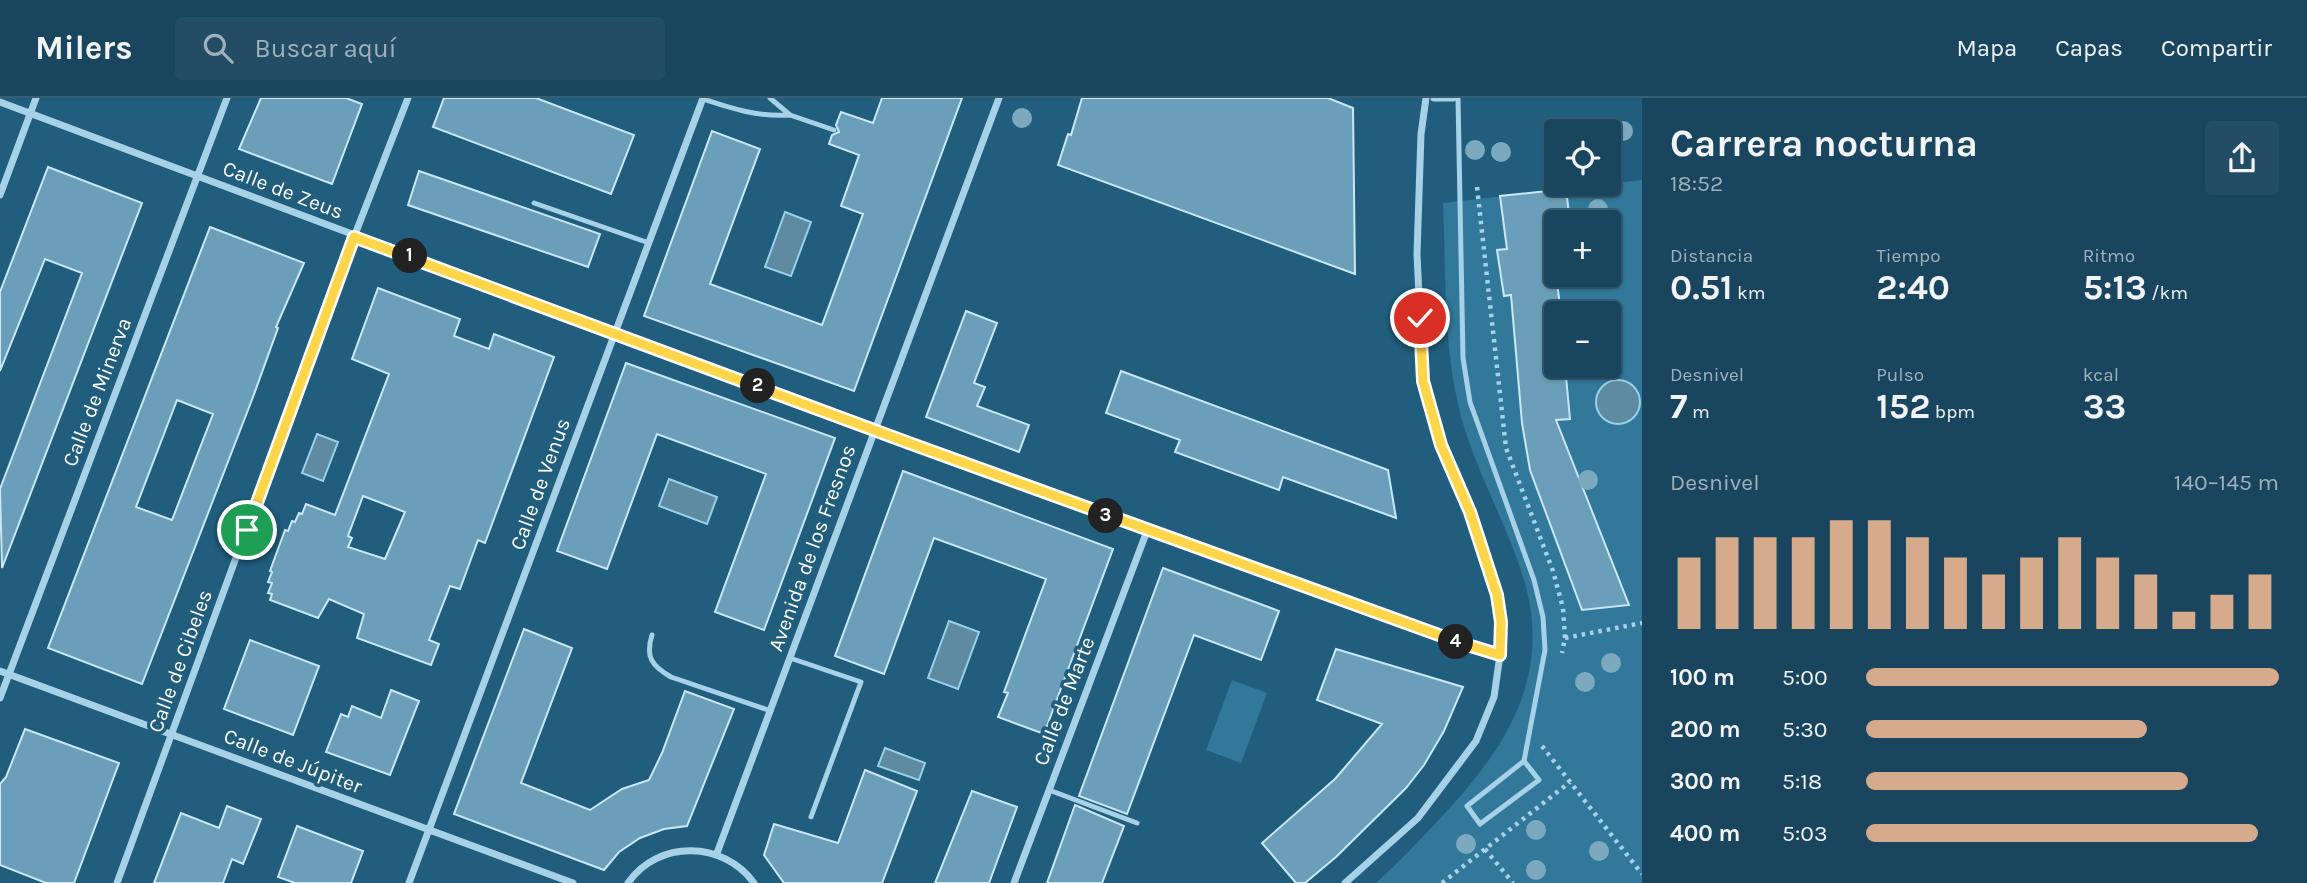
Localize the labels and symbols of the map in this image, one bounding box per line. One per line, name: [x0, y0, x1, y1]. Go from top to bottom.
street label: Calle de Zeus: [219, 156, 347, 224]
pin: 1: [392, 238, 428, 274]
pin: [1390, 288, 1450, 348]
street label: Calle de Minerva: [58, 314, 136, 470]
pin: 2: [740, 368, 776, 404]
street label: Calle de Venus: [505, 415, 575, 553]
street label: Avenida de los Fresnos: [763, 441, 861, 655]
pin: 3: [1088, 498, 1124, 534]
pin: [217, 500, 277, 560]
street label: Calle de Cibeles: [143, 586, 217, 736]
pin: 4: [1438, 624, 1474, 660]
street label: Calle de Marte: [1028, 633, 1100, 769]
street label: Calle de Júpiter: [220, 724, 366, 799]

